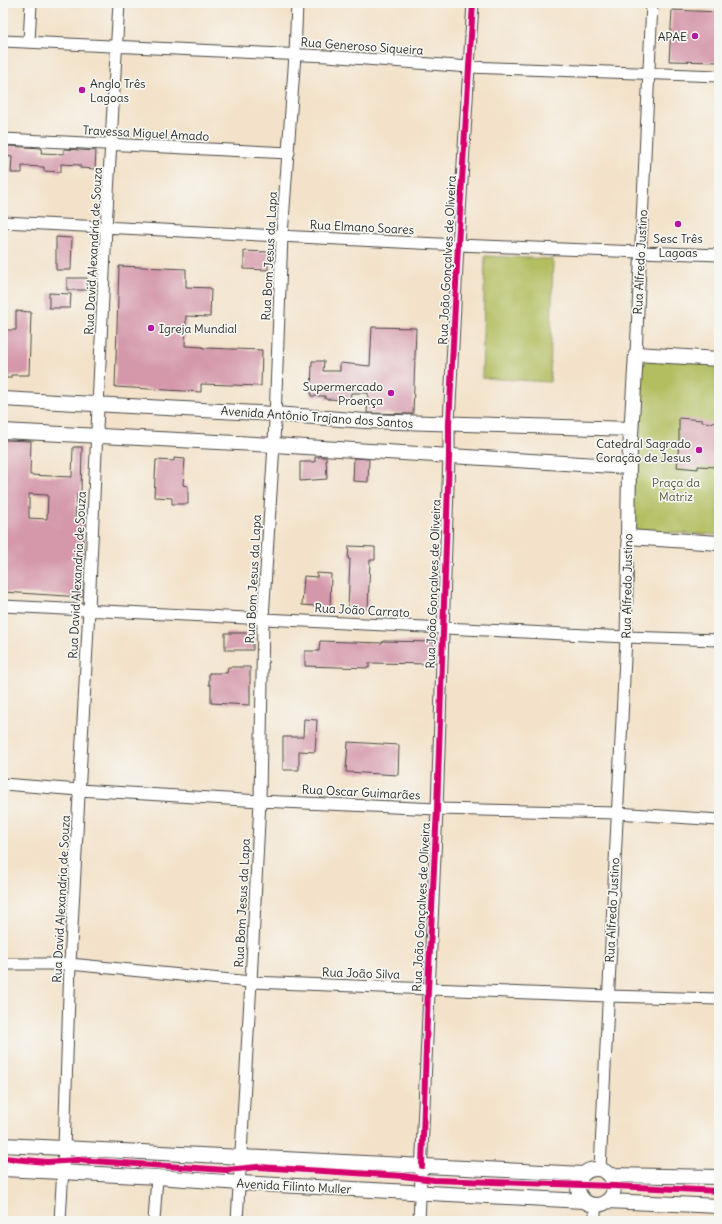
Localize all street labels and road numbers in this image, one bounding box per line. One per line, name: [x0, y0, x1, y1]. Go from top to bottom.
street label: Rua Generoso Siqueira: [300, 34, 424, 58]
street label: Travessa Miguel Amado: [82, 122, 210, 144]
street label: Rua David Alexandria de Souza: [81, 167, 105, 335]
street label: Rua João Gonçalves de Oliveira: [435, 175, 459, 345]
street label: Rua Bom Jesus da Lapa: [258, 191, 280, 321]
street label: Rua Alfredo Justino: [630, 209, 650, 315]
street label: Rua Elmano Soares: [309, 217, 415, 237]
street label: Avenida Antônio Trajano dos Santos: [220, 403, 414, 431]
street label: Rua David Alexandria de Souza: [65, 491, 89, 659]
street label: Rua João Gonçalves de Oliveira: [423, 499, 443, 669]
street label: Rua Bom Jesus da Lapa: [242, 514, 264, 644]
street label: Rua Alfredo Justino: [619, 533, 635, 639]
street label: Rua João Carrato: [314, 600, 410, 620]
street label: Rua Oscar Guimarães: [301, 781, 421, 803]
street label: Rua David Alexandria de Souza: [49, 815, 73, 983]
street label: Rua João Gonçalves de Oliveira: [409, 822, 433, 992]
street label: Rua Bom Jesus da Lapa: [231, 838, 253, 968]
street label: Rua Alfredo Justino: [602, 857, 622, 963]
street label: Rua João Silva: [322, 964, 400, 982]
street label: Avenida Filinto Muller: [236, 1175, 352, 1197]

